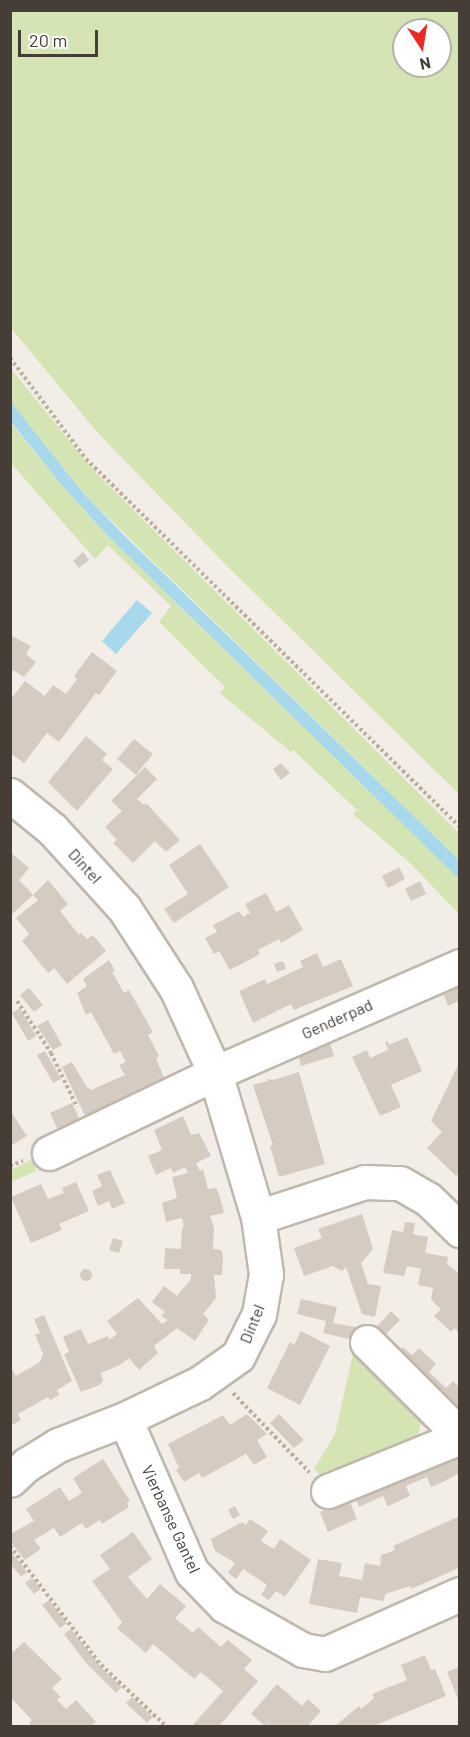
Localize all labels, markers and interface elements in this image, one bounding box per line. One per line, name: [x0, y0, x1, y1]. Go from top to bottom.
scale bar: [21, 18, 100, 56]
north arrow: [392, 18, 452, 78]
text: 20 m: [29, 29, 67, 51]
text: N: [418, 54, 433, 75]
street label: Dintel: [64, 845, 106, 887]
street label: Genderpad: [299, 995, 375, 1043]
street label: Dintel: [236, 1302, 268, 1346]
street label: Vierbanse Gantel: [138, 1462, 204, 1576]

